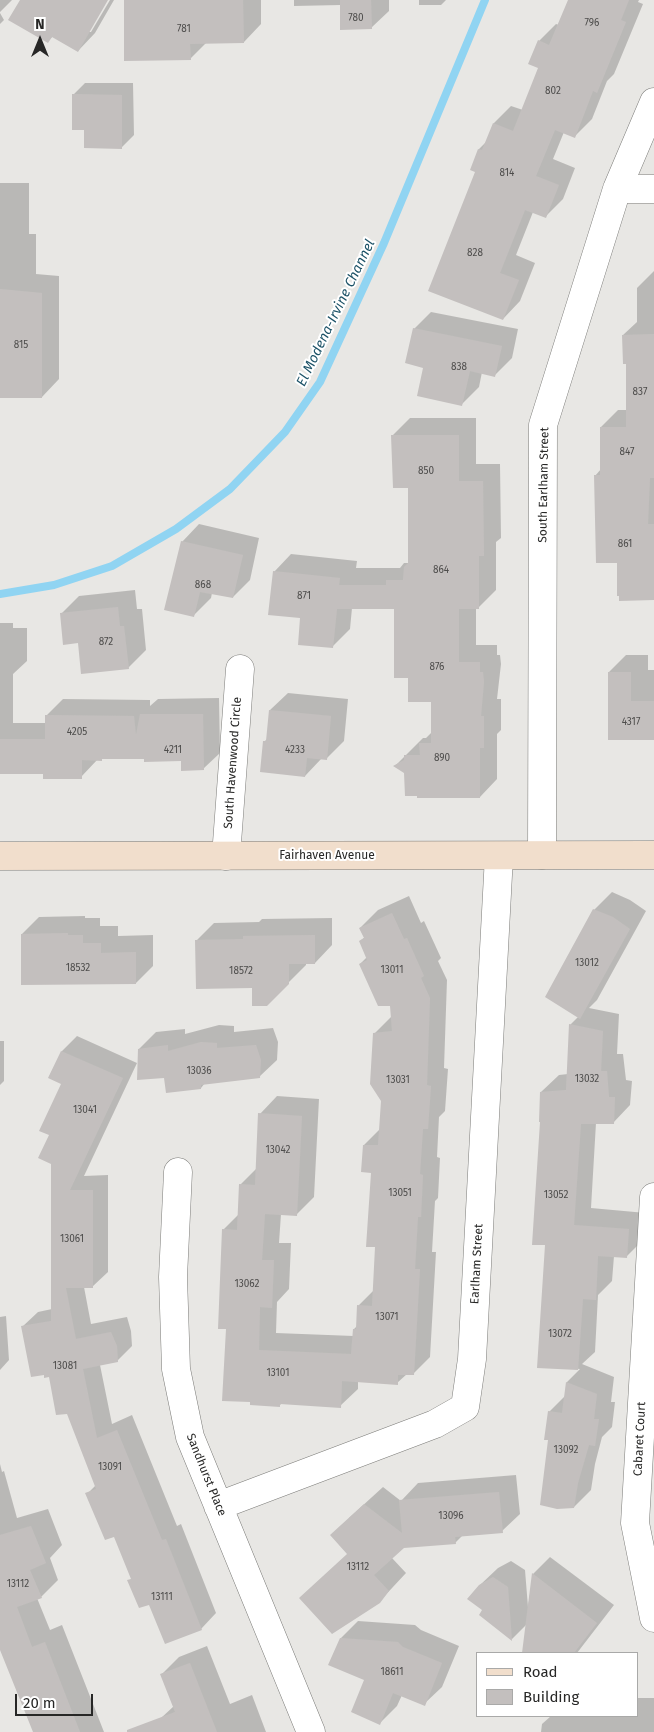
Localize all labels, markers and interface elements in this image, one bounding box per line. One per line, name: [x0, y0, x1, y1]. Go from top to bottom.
house number: 780: [348, 12, 364, 24]
north arrow: [15, 15, 65, 65]
text: N: [35, 16, 45, 33]
house number: 796: [585, 17, 599, 29]
house number: 781: [177, 23, 191, 35]
house number: 802: [545, 85, 561, 97]
house number: 814: [500, 167, 514, 179]
water label: El Modena-Irvine Channel: [293, 237, 379, 389]
house number: 828: [467, 247, 483, 259]
house number: 815: [14, 339, 28, 351]
house number: 838: [451, 361, 467, 373]
house number: 837: [633, 386, 647, 398]
street label: South Earlham Street: [536, 427, 552, 543]
house number: 847: [619, 446, 635, 458]
house number: 850: [418, 465, 434, 477]
house number: 861: [618, 538, 632, 550]
house number: 864: [433, 564, 449, 576]
house number: 868: [195, 579, 211, 591]
house number: 871: [297, 590, 311, 602]
house number: 872: [99, 636, 113, 648]
house number: 876: [430, 661, 444, 673]
street label: South Havenwood Circle: [221, 697, 245, 829]
house number: 4317: [622, 716, 640, 728]
house number: 4205: [67, 726, 87, 738]
house number: 4211: [164, 744, 182, 756]
house number: 4233: [285, 744, 305, 756]
house number: 890: [434, 752, 450, 764]
street label: Fairhaven Avenue: [279, 849, 375, 863]
house number: 13012: [575, 957, 599, 969]
house number: 18532: [66, 962, 90, 974]
house number: 13011: [380, 964, 404, 976]
house number: 18572: [229, 965, 253, 977]
house number: 13036: [186, 1065, 212, 1077]
house number: 13032: [575, 1073, 599, 1085]
house number: 13031: [386, 1074, 410, 1086]
house number: 13041: [73, 1104, 97, 1116]
house number: 13042: [266, 1144, 290, 1156]
house number: 13051: [388, 1187, 412, 1199]
house number: 13052: [544, 1189, 568, 1201]
street label: Earlham Street: [468, 1223, 486, 1305]
house number: 13061: [60, 1233, 84, 1245]
house number: 13062: [234, 1278, 260, 1290]
house number: 13071: [375, 1311, 399, 1323]
house number: 13072: [548, 1328, 572, 1340]
house number: 13081: [53, 1360, 77, 1372]
house number: 13101: [266, 1367, 290, 1379]
street label: Cabaret Court: [631, 1401, 649, 1477]
street label: Sandhurst Place: [183, 1432, 229, 1518]
house number: 13092: [554, 1444, 578, 1456]
house number: 13091: [98, 1461, 122, 1473]
house number: 13096: [438, 1510, 464, 1522]
house number: 13112: [347, 1561, 369, 1573]
house number: 13112: [7, 1578, 29, 1590]
house number: 13111: [151, 1591, 173, 1603]
legend: [477, 1652, 639, 1717]
text: Road: [523, 1663, 558, 1681]
house number: 18611: [380, 1666, 404, 1678]
scale bar: [18, 1684, 95, 1716]
text: Building: [523, 1688, 579, 1706]
text: 20 m: [23, 1694, 56, 1712]

